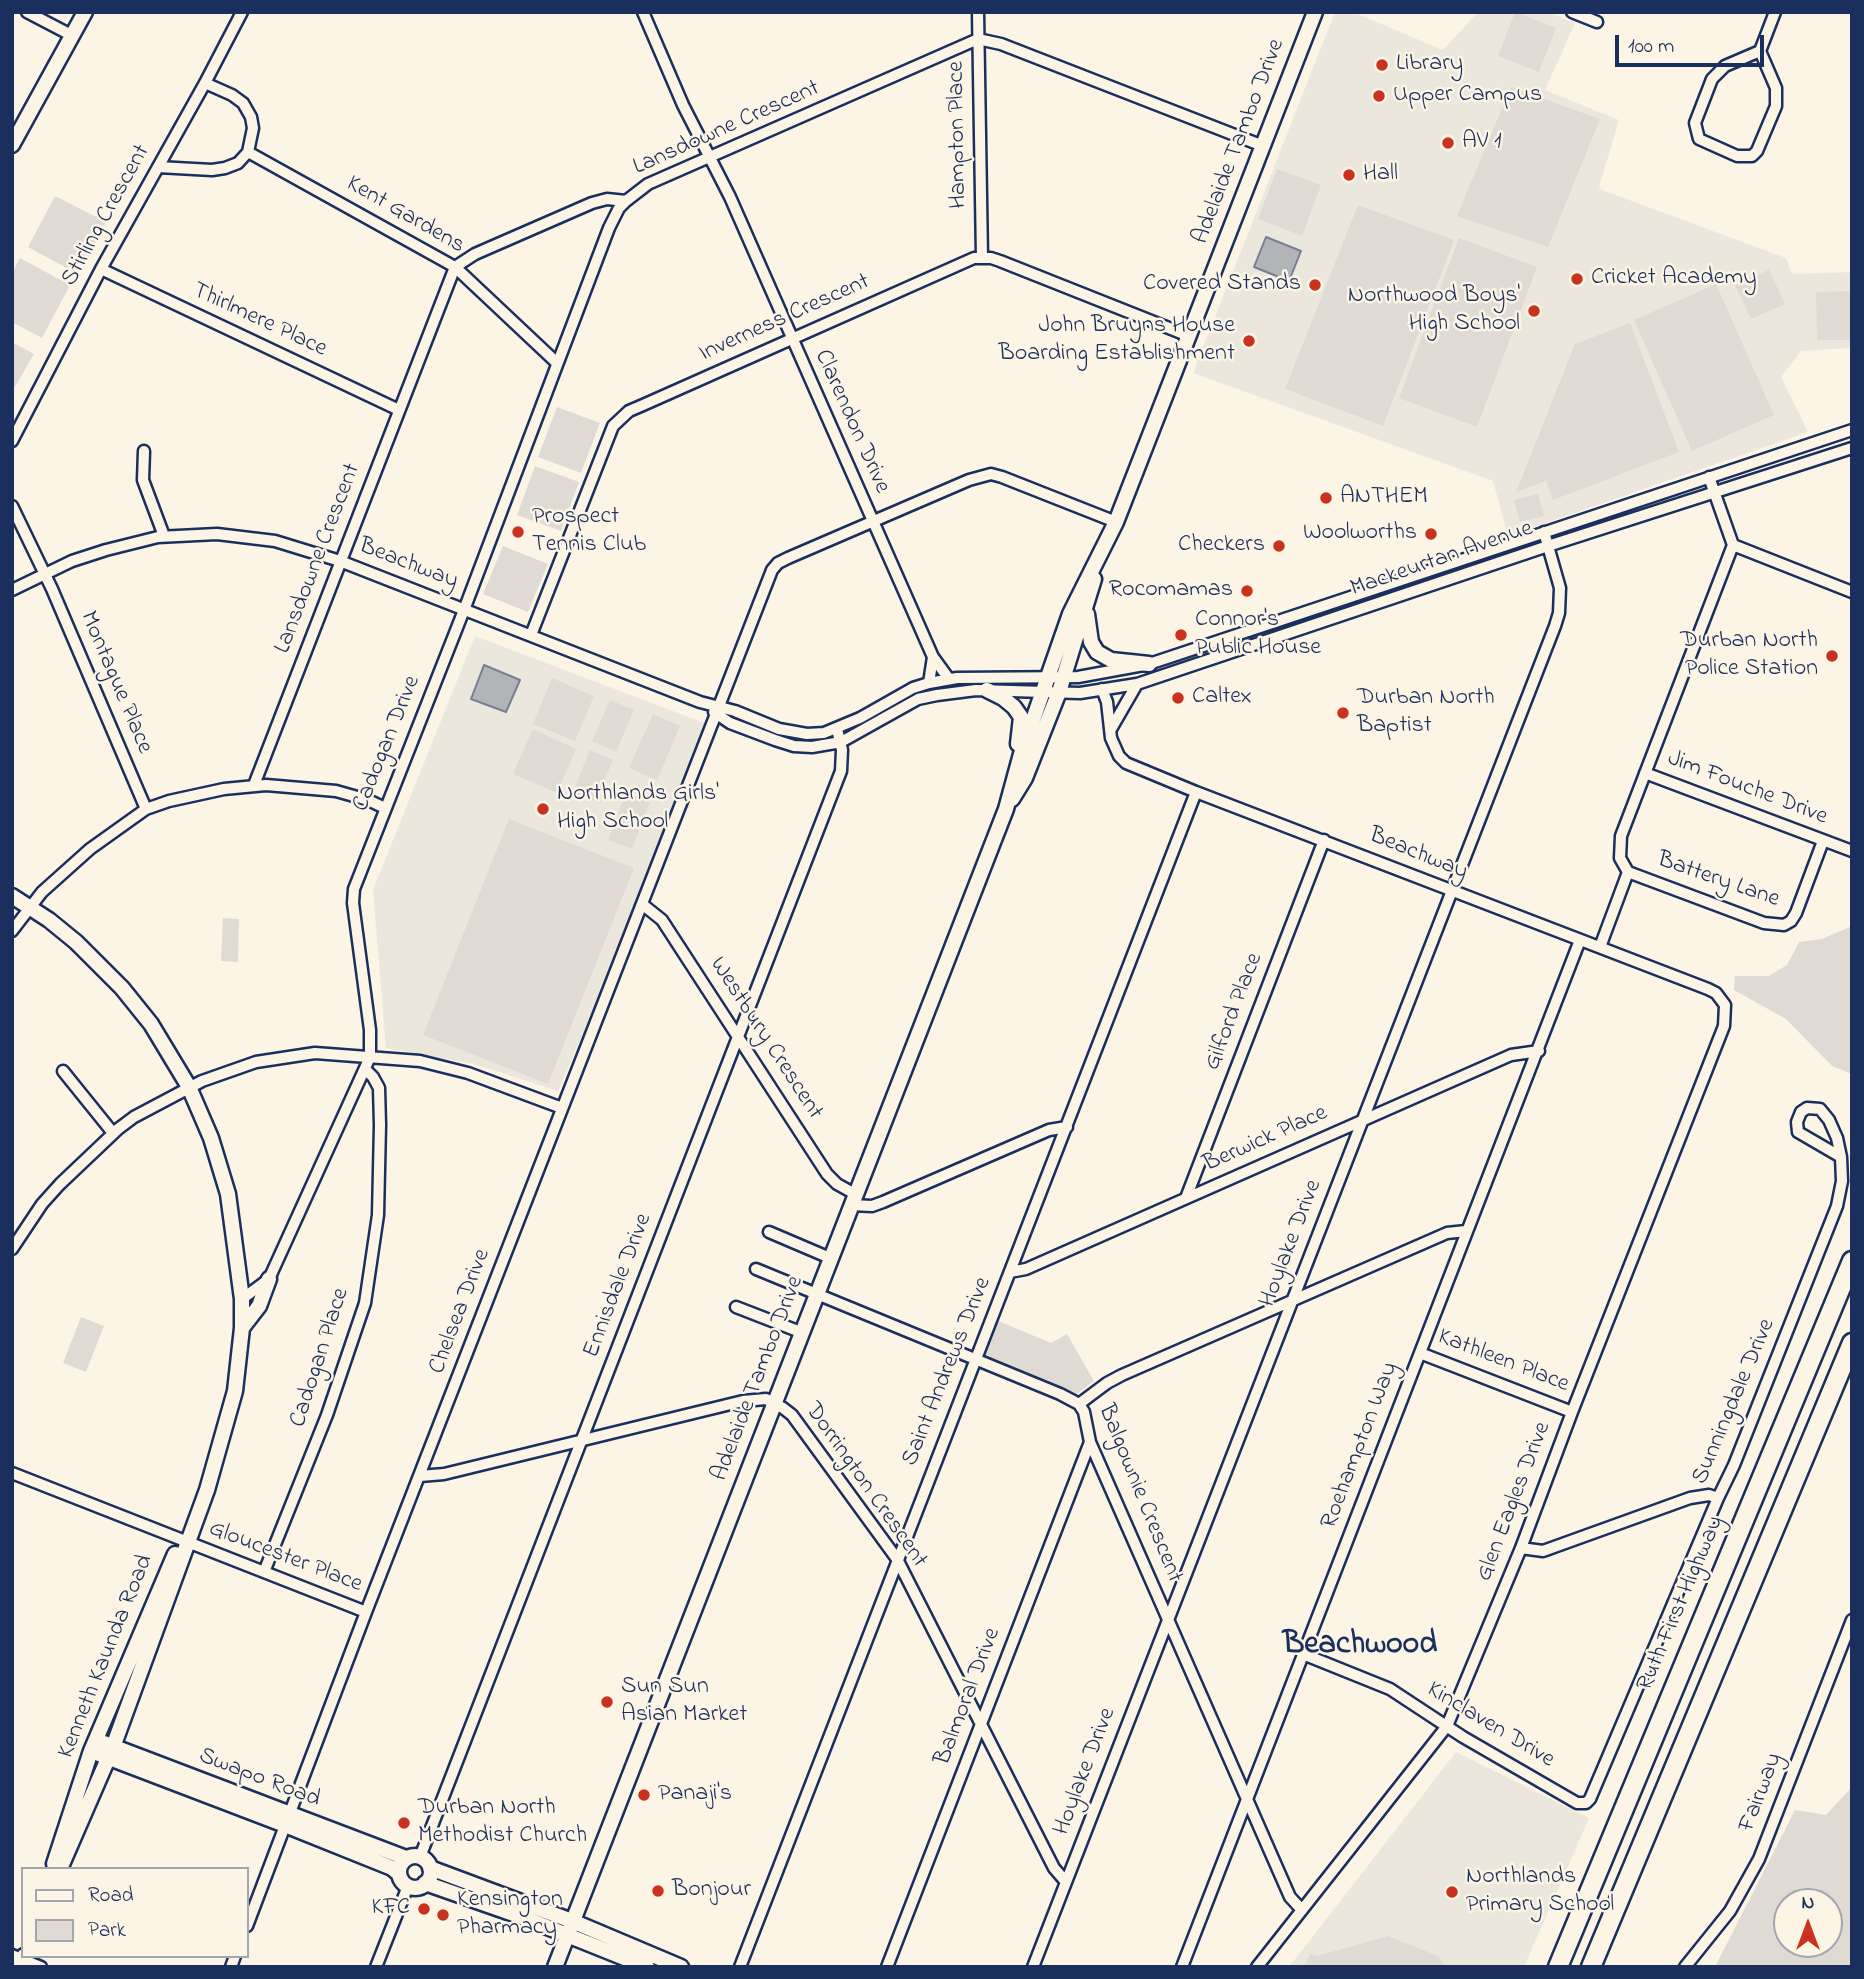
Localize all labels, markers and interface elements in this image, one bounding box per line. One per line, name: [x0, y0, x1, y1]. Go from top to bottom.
scale bar: [1619, 21, 1768, 65]
text: 100 m: [1628, 32, 1674, 62]
street label: Adelaide Tambo Drive: [1188, 35, 1292, 249]
place label: Library: [1396, 51, 1463, 79]
marker: Library: [1374, 57, 1390, 73]
street label: Hampton Place: [943, 61, 975, 209]
street label: Lansdowne Crescent: [629, 75, 825, 183]
place label: Upper Campus: [1393, 82, 1542, 110]
marker: Upper Campus: [1371, 88, 1387, 104]
place label: AV 1: [1462, 129, 1502, 157]
marker: AV 1: [1440, 135, 1456, 151]
street label: Stirling Crescent: [56, 140, 158, 292]
place label: Hall: [1363, 161, 1398, 189]
marker: Hall: [1341, 167, 1357, 183]
street label: Kent Gardens: [341, 171, 469, 261]
place label: Cricket Academy: [1591, 265, 1757, 293]
street label: Inverness Crescent: [695, 269, 875, 369]
place label: Covered Stands: [1143, 271, 1301, 299]
marker: Cricket Academy: [1569, 271, 1585, 287]
street label: Thirlmere Place: [187, 277, 331, 365]
marker: Covered Stands: [1307, 277, 1323, 293]
place label: Northwood Boys' High School: [1348, 283, 1520, 339]
marker: Northwood Boys' High School: [1526, 303, 1542, 319]
place label: John Bruyns House Boarding Establishment: [999, 313, 1235, 369]
marker: John Bruyns House Boarding Establishment: [1241, 333, 1257, 349]
street label: Clarendon Drive: [807, 346, 895, 498]
street label: Lansdowne Crescent: [270, 460, 368, 658]
place label: ANTHEM: [1340, 484, 1428, 512]
marker: ANTHEM: [1318, 490, 1334, 506]
place label: Prospect Tennis Club: [532, 504, 646, 560]
street label: Mackeurtan Avenue: [1347, 515, 1537, 605]
place label: Woolworths: [1303, 520, 1417, 548]
marker: Prospect Tennis Club: [510, 524, 526, 540]
marker: Woolworths: [1423, 526, 1439, 542]
place label: Checkers: [1178, 532, 1265, 560]
street label: Beachway: [354, 533, 462, 597]
marker: Checkers: [1271, 538, 1287, 554]
place label: Rocomamas: [1109, 577, 1233, 605]
marker: Rocomamas: [1239, 583, 1255, 599]
street label: Montague Place: [72, 607, 158, 759]
place label: Connor's Public House: [1195, 607, 1321, 663]
marker: Connor's Public House: [1173, 627, 1189, 643]
place label: Durban North Police Station: [1680, 628, 1818, 684]
marker: Durban North Police Station: [1824, 648, 1840, 664]
street label: Cadogan Drive: [348, 672, 428, 816]
place label: Caltex: [1192, 684, 1252, 712]
place label: Durban North Baptist: [1357, 685, 1495, 741]
marker: Caltex: [1170, 690, 1186, 706]
marker: Durban North Baptist: [1335, 705, 1351, 721]
street label: Jim Fouche Drive: [1663, 745, 1831, 833]
place label: Northlands Girls' High School: [557, 781, 719, 837]
marker: Northlands Girls' High School: [535, 801, 551, 817]
street label: Beachway: [1364, 822, 1472, 888]
street label: Battery Lane: [1653, 847, 1783, 915]
street label: Gilford Place: [1199, 949, 1271, 1075]
street label: Westbury Crescent: [702, 952, 828, 1126]
street label: Berwick Place: [1200, 1100, 1332, 1180]
street label: Hoylake Drive: [1255, 1176, 1329, 1312]
street label: Ennisdale Drive: [578, 1210, 660, 1362]
street label: Chelsea Drive: [424, 1246, 498, 1378]
street label: Adelaide Tambo Drive: [707, 1272, 811, 1486]
street label: Saint Andrews Drive: [897, 1273, 999, 1471]
street label: Cadogan Place: [285, 1285, 357, 1431]
street label: Sunningdale Drive: [1687, 1315, 1783, 1489]
street label: Kathleen Place: [1433, 1324, 1573, 1400]
street label: Roehampton Way: [1316, 1359, 1406, 1533]
street label: Dorrington Crescent: [797, 1398, 933, 1574]
street label: Balgownie Crescent: [1090, 1401, 1188, 1587]
street label: Glen Eagles Drive: [1471, 1418, 1559, 1586]
street label: Ruth First Highway: [1632, 1512, 1732, 1696]
street label: Gloucester Place: [204, 1516, 366, 1600]
street label: Kenneth Kaunda Road: [53, 1551, 161, 1763]
street label: Balmoral Drive: [930, 1624, 1008, 1770]
district label: Beachwood: [1283, 1628, 1437, 1666]
place label: Sun Sun Asian Market: [621, 1674, 747, 1730]
street label: Kinclaven Drive: [1421, 1677, 1559, 1775]
marker: Sun Sun Asian Market: [599, 1694, 615, 1710]
street label: Hoylake Drive: [1049, 1704, 1123, 1840]
street label: Swapo Road: [194, 1743, 324, 1815]
street label: Fairway: [1734, 1749, 1790, 1837]
place label: Panaji's: [658, 1781, 732, 1809]
marker: Panaji's: [636, 1787, 652, 1803]
place label: Durban North Methodist Church: [418, 1795, 587, 1851]
marker: Durban North Methodist Church: [396, 1815, 412, 1831]
place label: Northlands Primary School: [1466, 1864, 1614, 1920]
legend: [21, 1867, 248, 1958]
place label: Bonjour: [672, 1877, 751, 1905]
text: Road: [88, 1881, 134, 1911]
marker: Bonjour: [650, 1883, 666, 1899]
marker: Northlands Primary School: [1444, 1884, 1460, 1900]
place label: Kensington Pharmacy: [457, 1887, 563, 1943]
north arrow: [1773, 1888, 1843, 1958]
text: N: [1802, 1890, 1814, 1917]
place label: KFC: [372, 1895, 410, 1923]
marker: KFC: [416, 1901, 432, 1917]
marker: Kensington Pharmacy: [435, 1907, 451, 1923]
text: Park: [88, 1916, 126, 1946]

